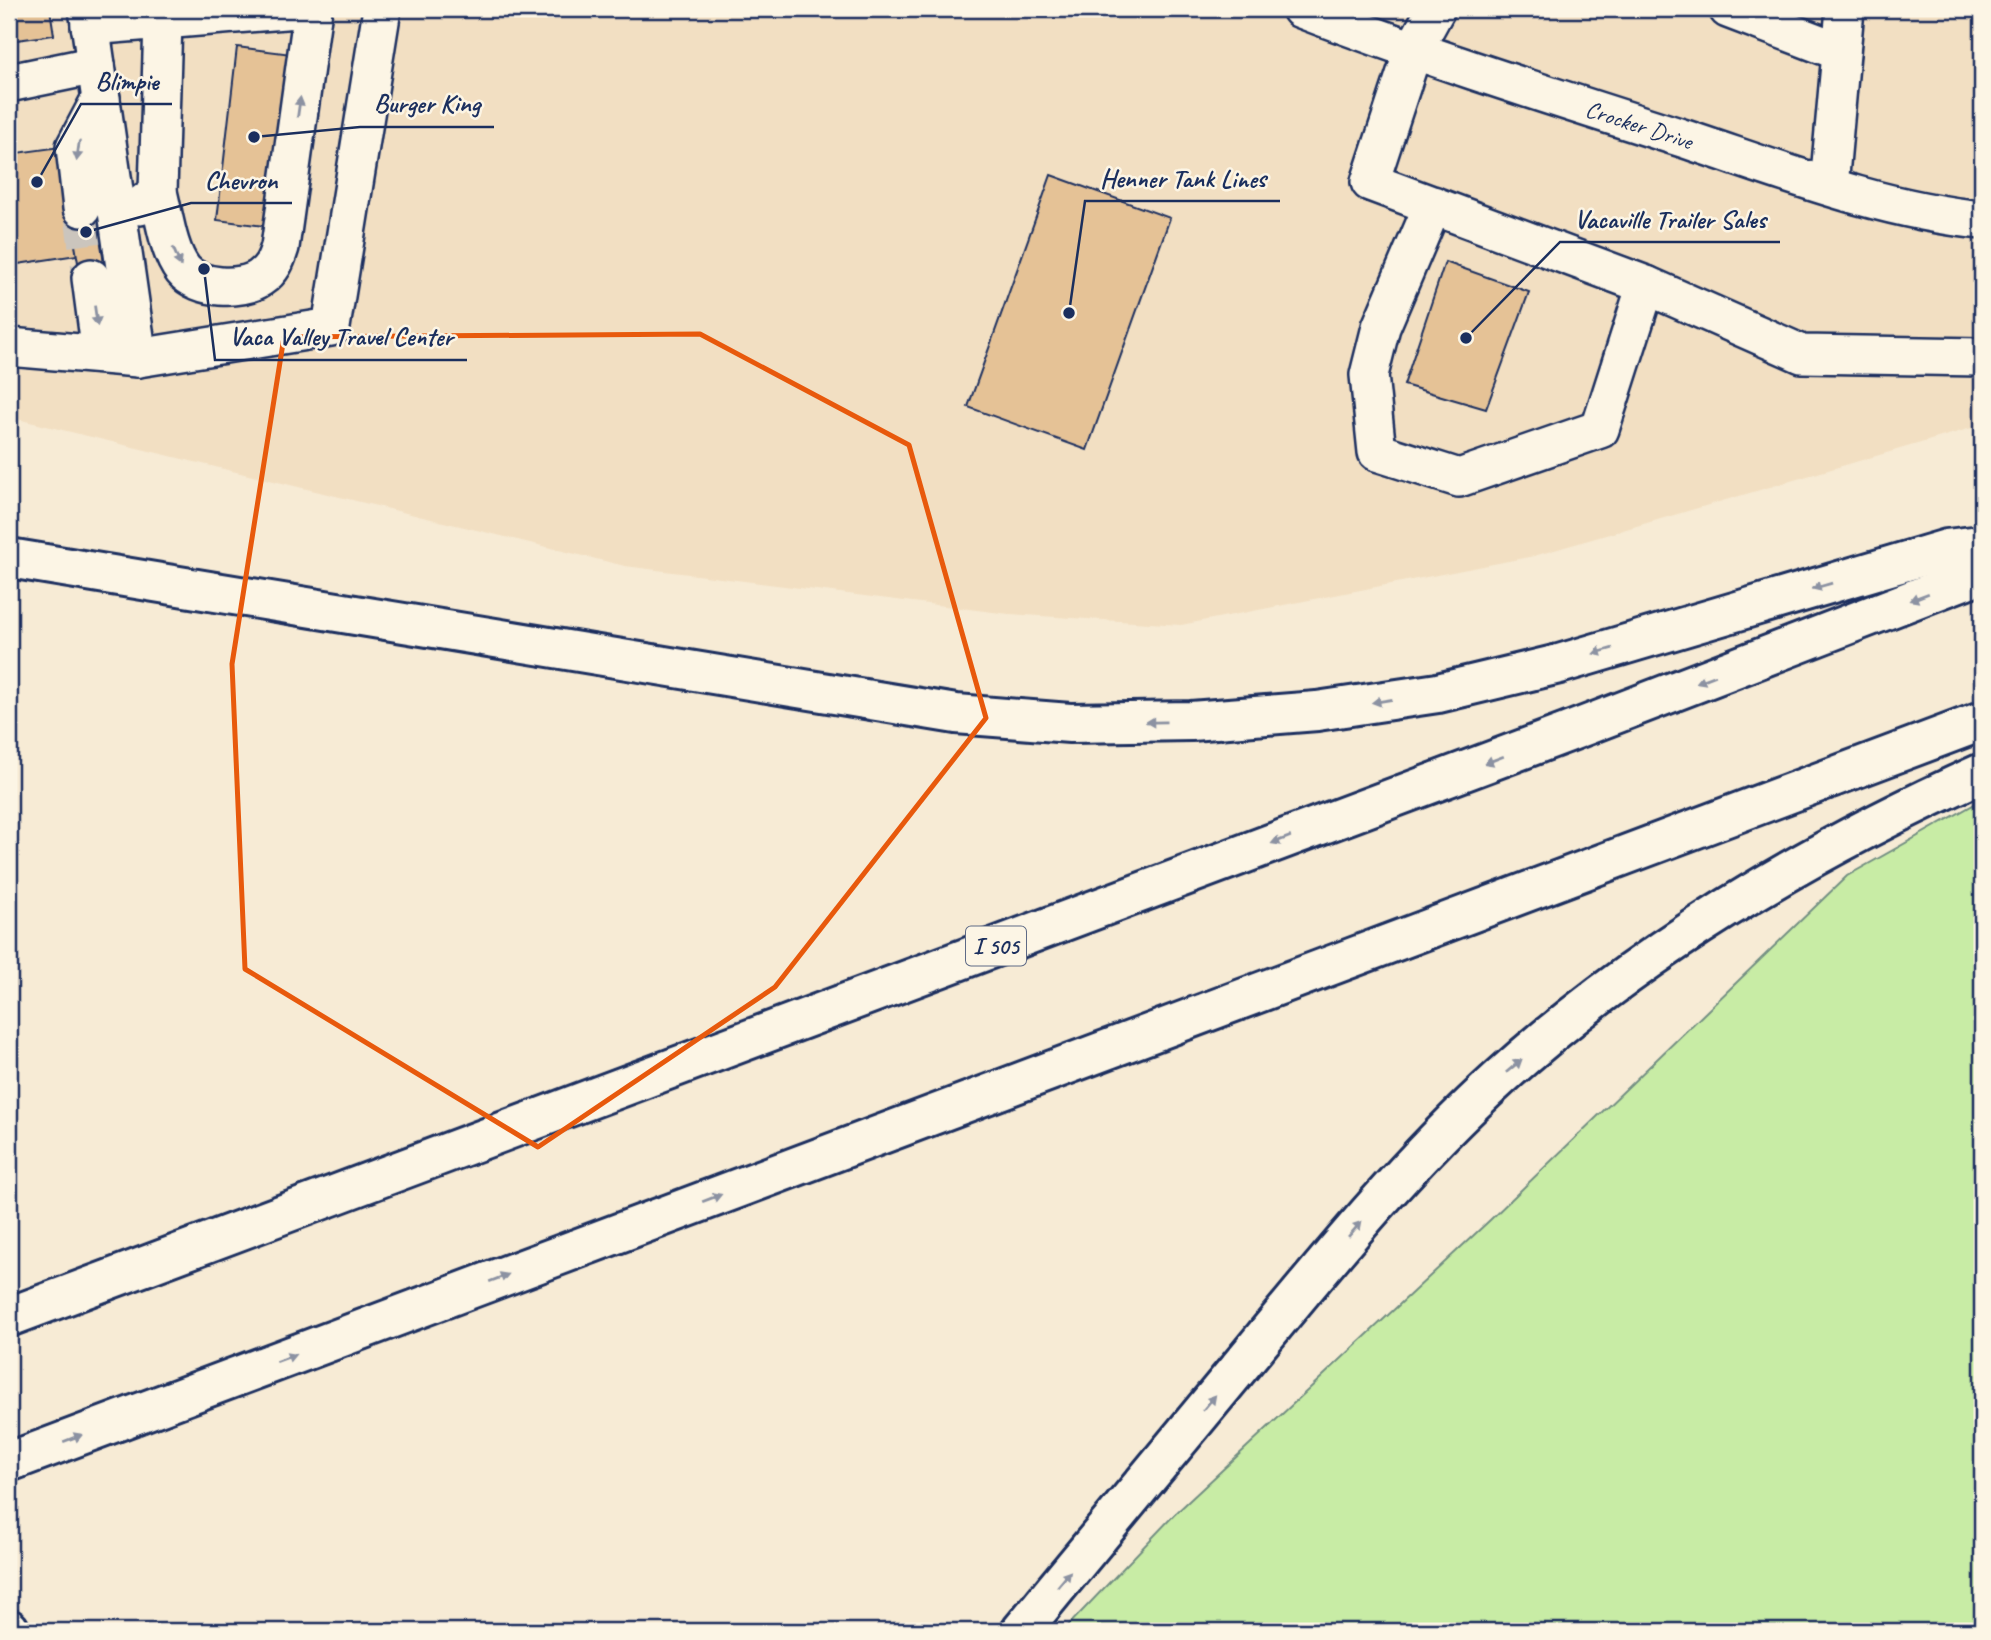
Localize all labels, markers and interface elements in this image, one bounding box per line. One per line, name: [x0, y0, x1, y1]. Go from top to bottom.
callout: Blimpie: [81, 57, 172, 104]
text: Blimpie: [95, 65, 161, 98]
callout: Burger King: [360, 80, 494, 127]
text: Burger King: [374, 87, 483, 120]
street label: Crocker Drive: [1582, 94, 1698, 157]
one-way arrow: [294, 96, 305, 118]
one-way arrow: [72, 140, 83, 162]
callout: Henner Tank Lines: [1085, 154, 1280, 201]
callout: Chevron: [191, 156, 292, 203]
text: Henner Tank Lines: [1100, 162, 1269, 195]
text: Chevron: [205, 164, 278, 197]
callout: Vacaville Trailer Sales: [1560, 195, 1780, 242]
text: Vacaville Trailer Sales: [1574, 203, 1769, 236]
one-way arrow: [172, 247, 183, 268]
one-way arrow: [91, 305, 102, 327]
callout: Vaca Valley Travel Center: [215, 313, 467, 360]
text: Vaca Valley Travel Center: [229, 320, 455, 353]
one-way arrow: [1811, 582, 1832, 592]
one-way arrow: [1908, 592, 1929, 603]
one-way arrow: [1593, 646, 1614, 656]
one-way arrow: [1696, 673, 1717, 684]
one-way arrow: [1371, 696, 1393, 707]
one-way arrow: [1144, 716, 1166, 728]
one-way arrow: [1483, 755, 1504, 766]
one-way arrow: [1270, 834, 1291, 845]
road number: I 505: [966, 926, 1026, 965]
one-way arrow: [1505, 1058, 1523, 1074]
one-way arrow: [701, 1193, 722, 1204]
one-way arrow: [1347, 1220, 1363, 1238]
one-way arrow: [488, 1273, 509, 1284]
one-way arrow: [275, 1353, 296, 1364]
one-way arrow: [1201, 1395, 1216, 1412]
one-way arrow: [62, 1433, 83, 1444]
one-way arrow: [1057, 1570, 1072, 1588]

